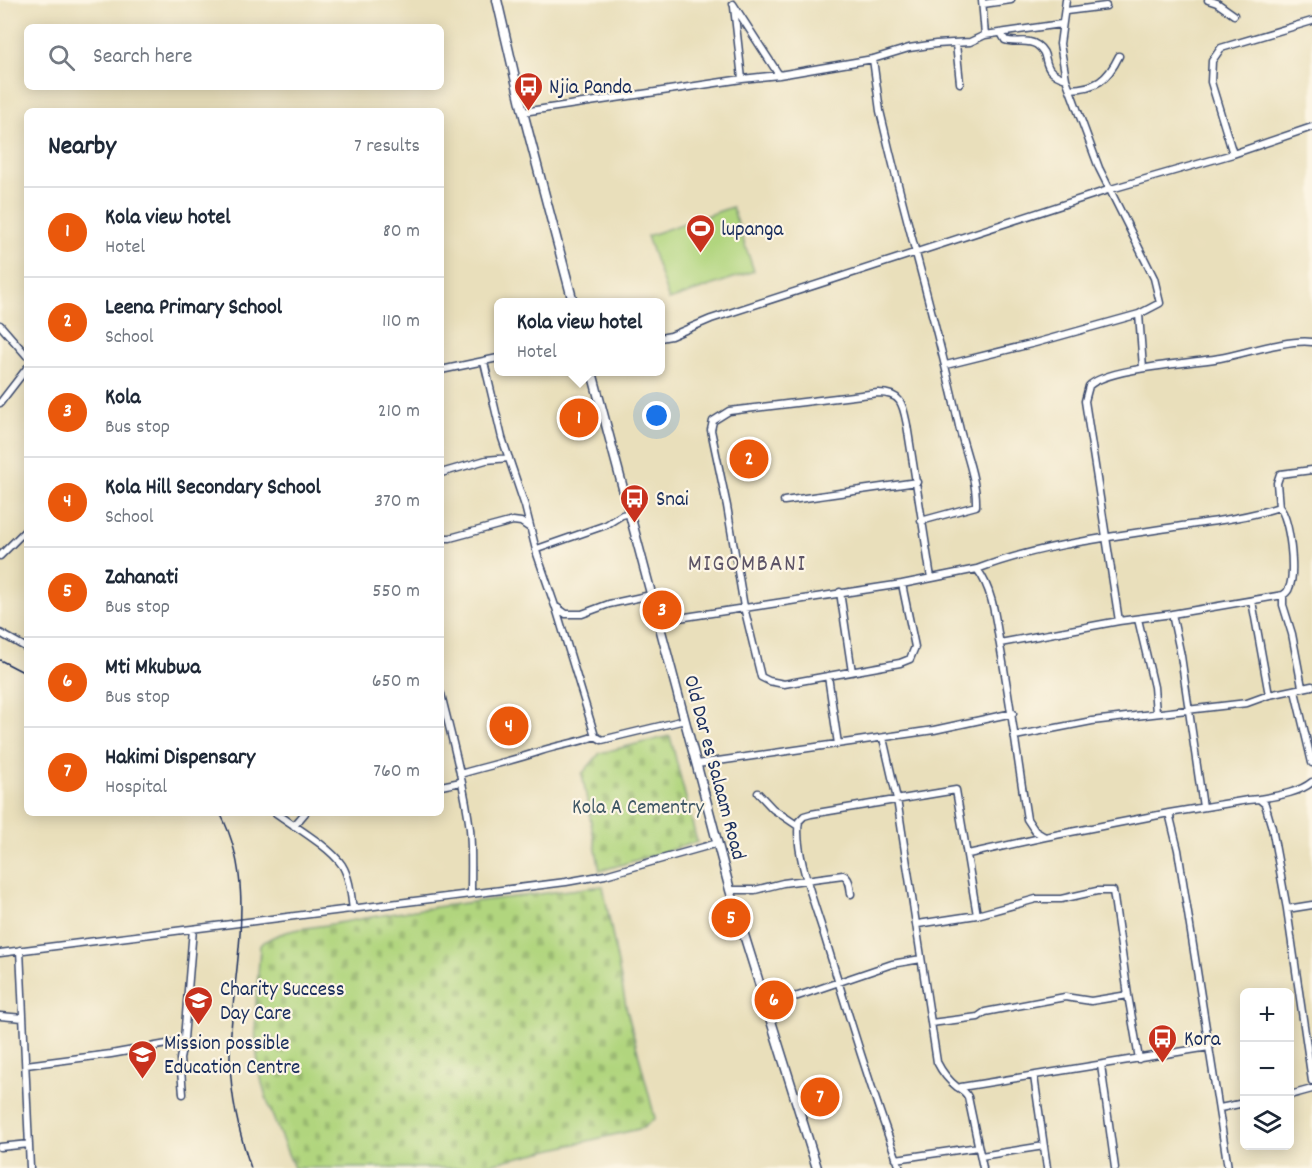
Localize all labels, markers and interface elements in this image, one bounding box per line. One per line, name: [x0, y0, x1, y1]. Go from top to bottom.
search box: [24, 24, 444, 90]
icon: search: [45, 41, 78, 74]
text: Search here: [93, 42, 192, 73]
bus stop icon: Njia Panda: [512, 70, 544, 112]
place label: Njia Panda: [549, 74, 633, 104]
text: Nearby: [48, 129, 116, 166]
text: 7 results: [354, 133, 420, 161]
text: Kola view hotel: [105, 203, 231, 234]
sports icon: lupanga: [684, 212, 716, 254]
place label: lupanga: [721, 216, 784, 246]
text: 1: [65, 218, 70, 246]
text: 80 m: [383, 218, 420, 246]
text: Hotel: [105, 234, 145, 262]
text: Leena Primary School: [105, 293, 282, 324]
popup: [494, 298, 665, 376]
text: 2: [63, 308, 72, 336]
text: 110 m: [382, 308, 420, 336]
text: Kola view hotel: [517, 308, 642, 339]
text: School: [105, 324, 154, 352]
text: Hotel: [517, 339, 557, 367]
text: Kola: [105, 383, 141, 414]
pin: 1: [560, 396, 598, 440]
text: 3: [63, 398, 72, 426]
text: 210 m: [378, 398, 420, 426]
your location: [642, 401, 671, 430]
text: Bus stop: [105, 414, 170, 442]
pin: 2: [730, 436, 768, 482]
text: Kola Hill Secondary School: [105, 473, 321, 504]
bus stop icon: Snai: [619, 482, 651, 524]
place label: Snai: [656, 486, 689, 516]
text: 4: [63, 488, 72, 516]
text: 370 m: [374, 488, 420, 516]
text: School: [105, 504, 154, 532]
district label: MIGOMBANI: [688, 548, 806, 582]
text: Zahanati: [105, 563, 178, 594]
text: 5: [63, 578, 72, 606]
text: 550 m: [372, 578, 420, 606]
pin: 3: [642, 588, 682, 632]
text: Bus stop: [105, 594, 170, 622]
text: Mti Mkubwa: [105, 653, 200, 684]
text: 6: [63, 668, 72, 696]
text: 650 m: [372, 668, 420, 696]
street label: Old Dar es Salaam Road: [674, 672, 752, 864]
text: Bus stop: [105, 684, 170, 712]
pin: 4: [490, 704, 528, 748]
text: Hakimi Dispensary: [105, 743, 255, 774]
text: 7: [64, 758, 71, 786]
text: 760 m: [373, 758, 420, 786]
text: Hospital: [105, 774, 167, 802]
park label: Kola A Cementry: [572, 794, 704, 824]
pin: 5: [712, 896, 750, 940]
place label: Charity Success Day Care: [220, 976, 345, 1030]
pin: 6: [754, 978, 794, 1022]
school or university icon: Charity Success Day Care: [183, 984, 215, 1026]
map controls: [1240, 988, 1294, 1150]
button: +: [1240, 988, 1294, 1042]
bus stop icon: Kora: [1147, 1022, 1179, 1064]
place label: Kora: [1184, 1026, 1222, 1056]
place label: Mission possible Education Centre: [164, 1030, 300, 1084]
school or university icon: Mission possible Education Centre: [127, 1038, 159, 1080]
button: −: [1240, 1042, 1294, 1096]
pin: 7: [800, 1074, 840, 1120]
button: layers: [1240, 1096, 1294, 1150]

